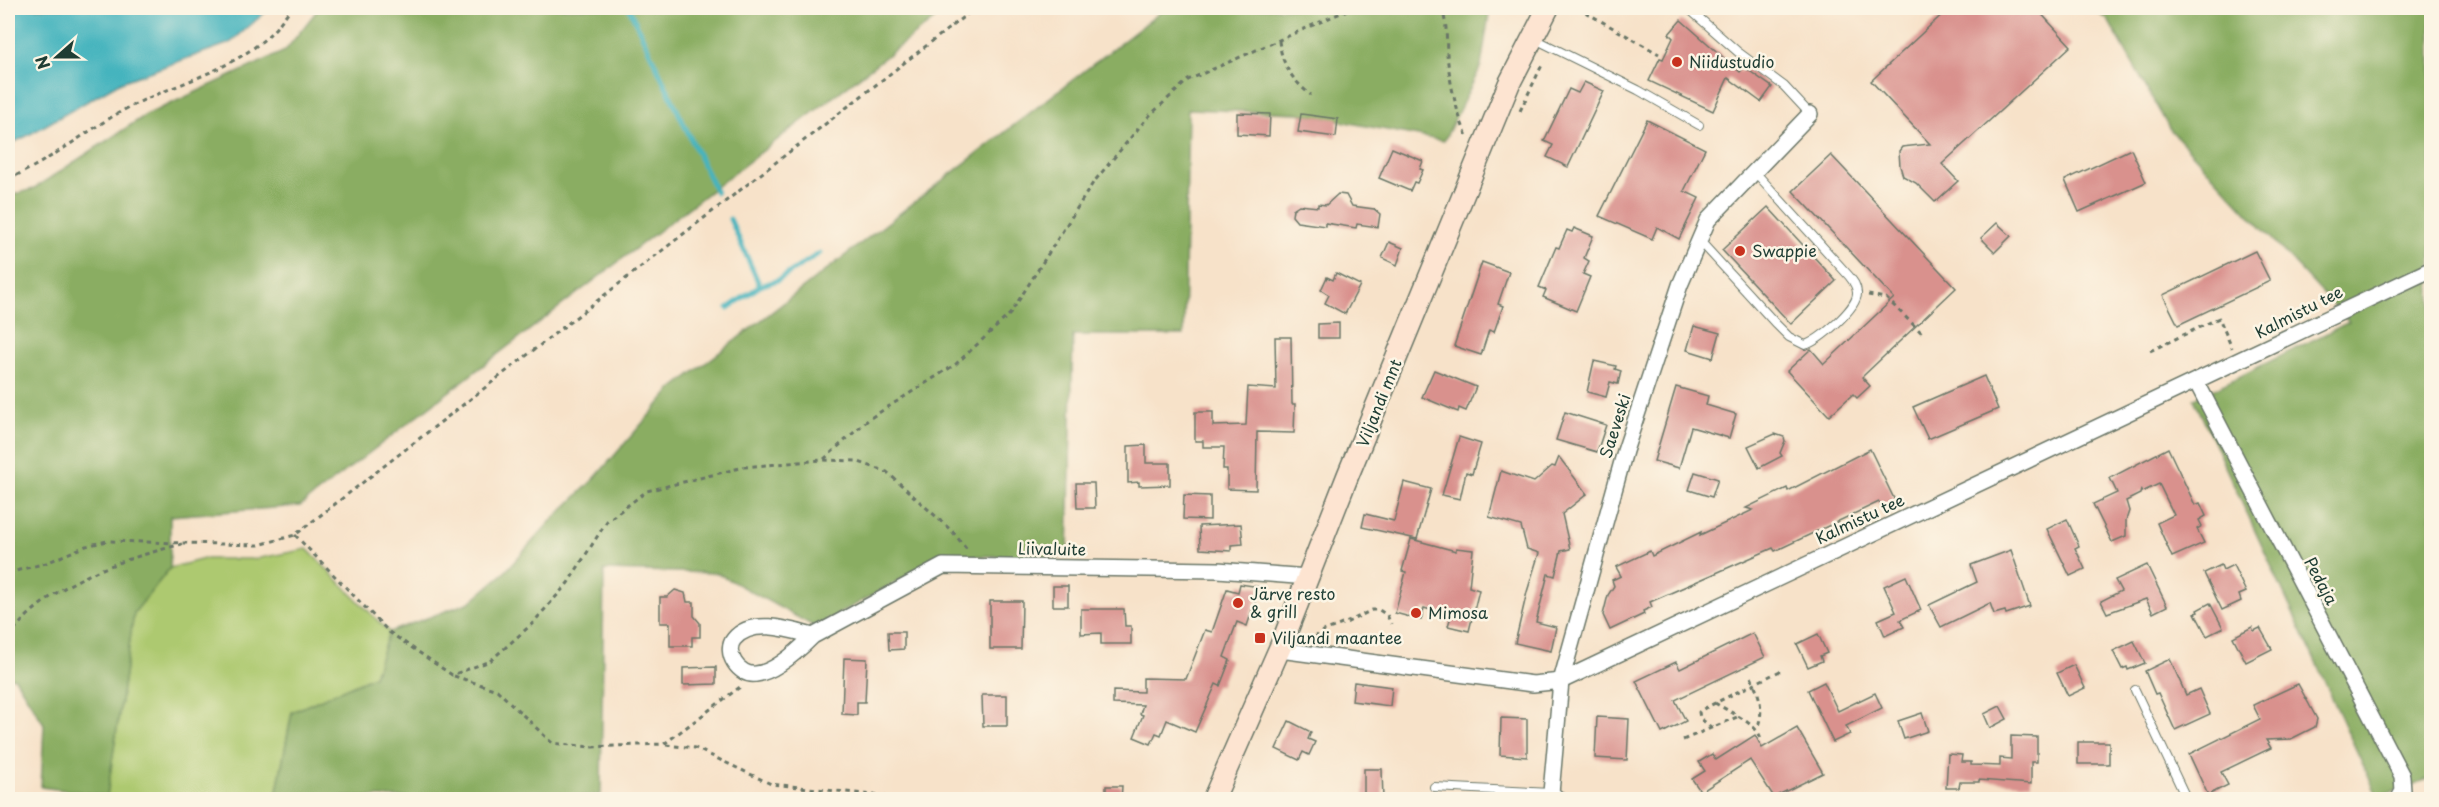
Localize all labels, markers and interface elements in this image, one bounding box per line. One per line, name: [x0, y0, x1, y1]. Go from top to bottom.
north arrow: [27, 27, 87, 87]
place label: Niidustudio: [1689, 49, 1774, 73]
text: N: [29, 53, 56, 73]
marker: Niidustudio: [1670, 55, 1684, 69]
place label: Swappie: [1752, 238, 1817, 262]
marker: Swappie: [1733, 244, 1747, 258]
street label: Kalmistu tee: [2250, 279, 2347, 344]
street label: Viljandi mnt: [1349, 355, 1407, 450]
street label: Saeveski: [1592, 390, 1636, 461]
street label: Kalmistu tee: [1811, 487, 1908, 549]
street label: Liivaluite: [1018, 535, 1086, 561]
street label: Pedaja: [2299, 552, 2344, 609]
place label: Järve resto & grill: [1250, 581, 1336, 623]
marker: Järve resto & grill: [1231, 596, 1245, 610]
place label: Mimosa: [1428, 600, 1488, 624]
marker: Mimosa: [1409, 606, 1423, 620]
place label: Viljandi maantee: [1272, 625, 1402, 649]
marker: Viljandi maantee: [1253, 631, 1267, 645]

